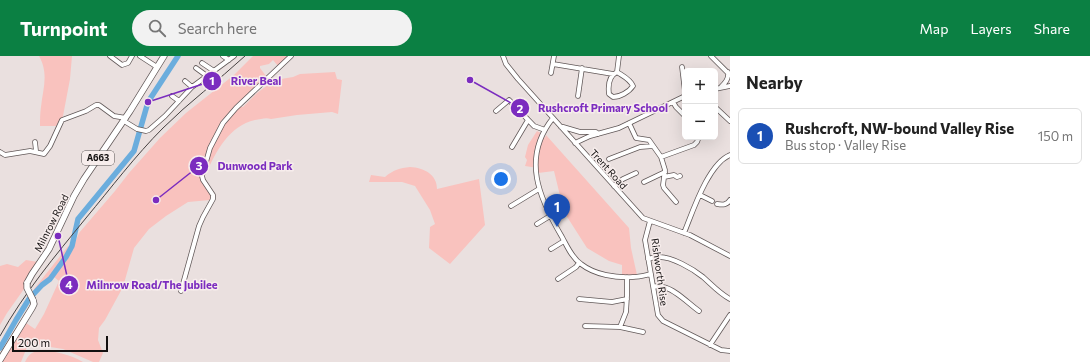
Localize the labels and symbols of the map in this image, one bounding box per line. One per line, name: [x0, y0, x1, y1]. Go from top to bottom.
callout: River Beal: [202, 69, 289, 92]
text: 1: [209, 73, 215, 87]
text: River Beal: [231, 74, 281, 87]
callout: Rushcroft Primary School: [510, 97, 676, 120]
text: 2: [517, 101, 524, 115]
text: Rushcroft Primary School: [538, 101, 668, 114]
street label: Trent Road: [588, 146, 630, 192]
road number: A663: [82, 151, 114, 165]
callout: Dunwood Park: [189, 155, 300, 178]
text: 3: [196, 158, 203, 172]
text: Dunwood Park: [218, 159, 293, 172]
your location: [491, 169, 511, 189]
street label: Milnrow Road: [31, 192, 71, 254]
pin: 1: [544, 194, 570, 227]
street label: Rishworth Rise: [649, 237, 671, 307]
callout: Milnrow Road/The Jubilee: [59, 274, 226, 297]
text: 4: [65, 277, 73, 291]
text: Milnrow Road/The Jubilee: [86, 278, 218, 292]
scale bar: [12, 334, 108, 353]

